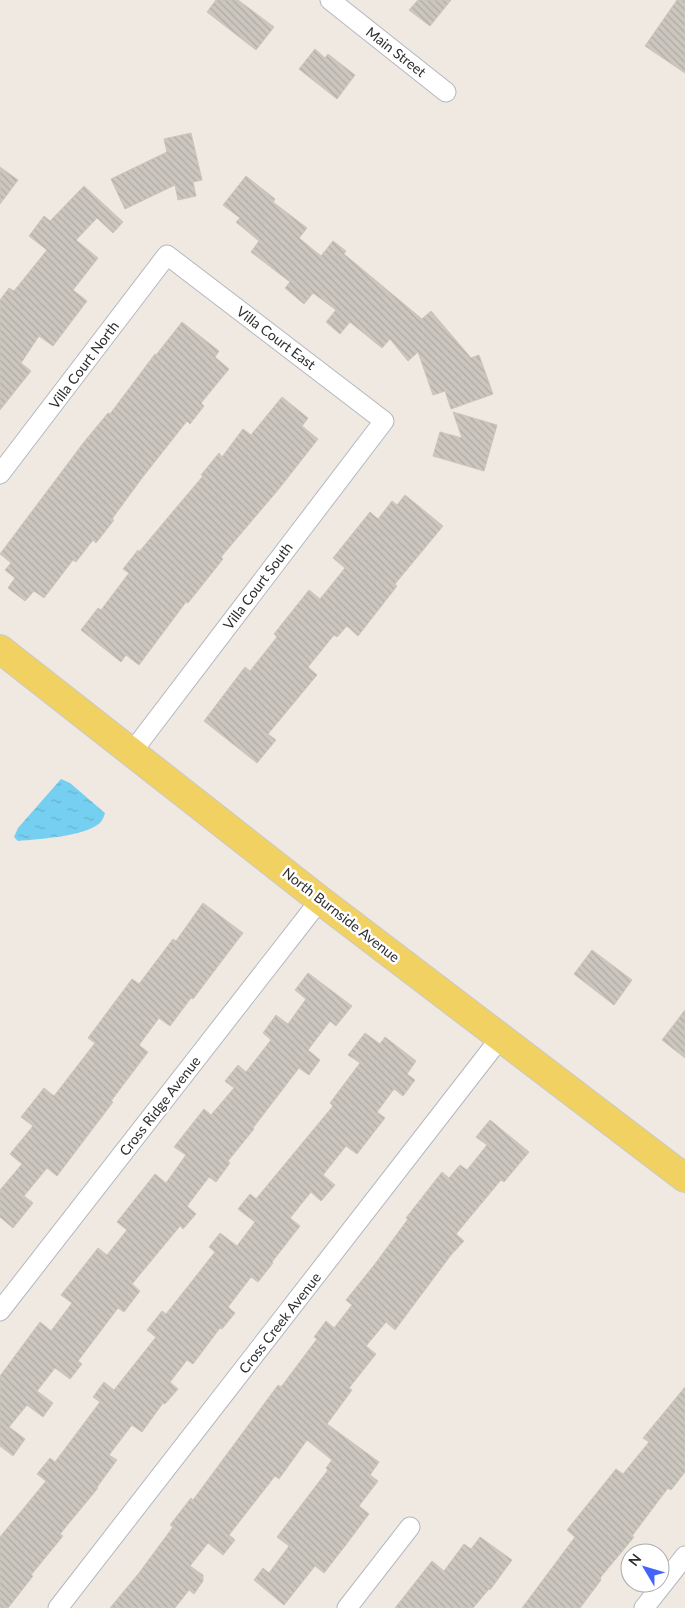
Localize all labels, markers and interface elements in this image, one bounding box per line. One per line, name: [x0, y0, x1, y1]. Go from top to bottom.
street label: Main Street: [363, 23, 430, 80]
street label: Villa Court East: [233, 302, 319, 373]
street label: Villa Court North: [45, 318, 122, 412]
street label: Villa Court South: [219, 539, 296, 633]
street label: North Burnside Avenue: [279, 864, 403, 966]
street label: Cross Ridge Avenue: [115, 1053, 204, 1159]
street label: Cross Creek Avenue: [235, 1269, 324, 1376]
north arrow: [620, 1543, 670, 1593]
text: N: [624, 1550, 644, 1569]

